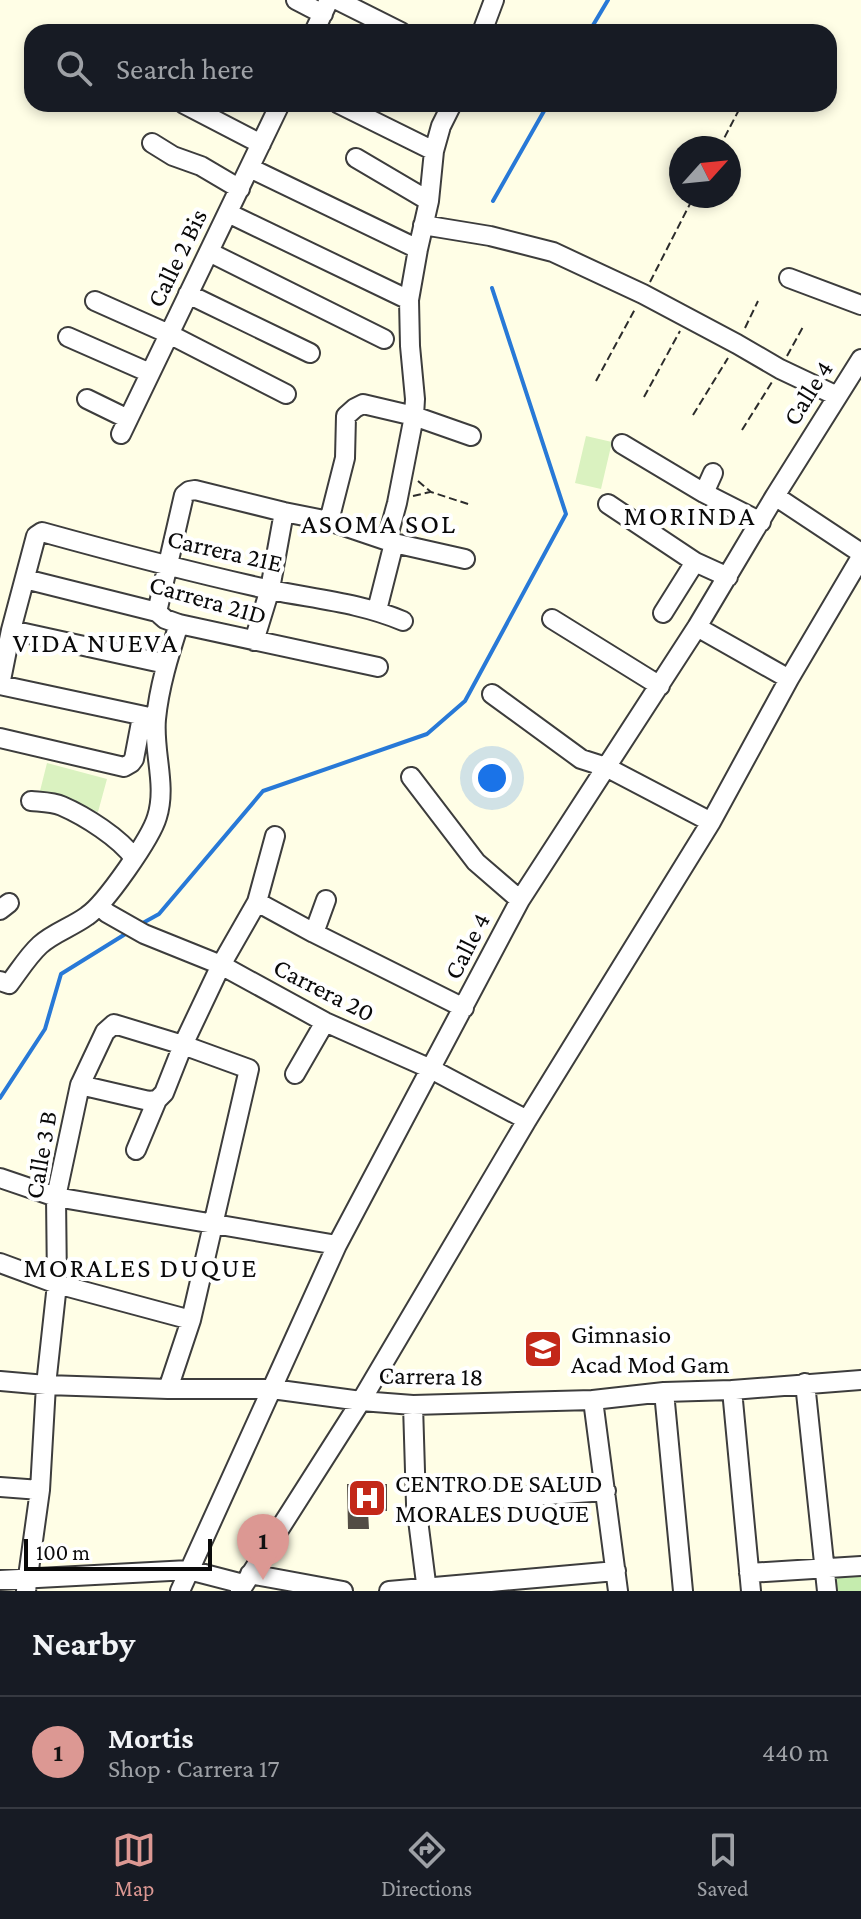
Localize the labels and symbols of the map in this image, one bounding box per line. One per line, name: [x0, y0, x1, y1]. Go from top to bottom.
north arrow: [669, 136, 741, 208]
street label: Calle 2 Bis: [141, 204, 213, 312]
street label: Calle 4: [777, 355, 839, 431]
district label: MORINDA: [624, 500, 756, 531]
district label: ASOMA SOL: [301, 508, 457, 539]
street label: Carrera 21E: [165, 524, 285, 578]
street label: Carrera 21D: [146, 569, 270, 631]
district label: VIDA NUEVA: [13, 627, 179, 658]
your location: [472, 758, 512, 798]
street label: Calle 4: [438, 908, 496, 984]
street label: Carrera 20: [269, 952, 379, 1028]
street label: Calle 3 B: [19, 1109, 63, 1201]
district label: MORALES DUQUE: [23, 1252, 259, 1283]
place label: Gimnasio Acad Mod Gam: [571, 1320, 730, 1379]
school or university icon: Gimnasio Acad Mod Gam: [522, 1328, 564, 1370]
street label: Carrera 18: [378, 1361, 484, 1391]
place label: CENTRO DE SALUD MORALES DUQUE: [395, 1469, 602, 1528]
hospital icon: CENTRO DE SALUD MORALES DUQUE: [346, 1477, 388, 1519]
pin: 1: [237, 1514, 289, 1580]
scale bar: [24, 1535, 212, 1571]

